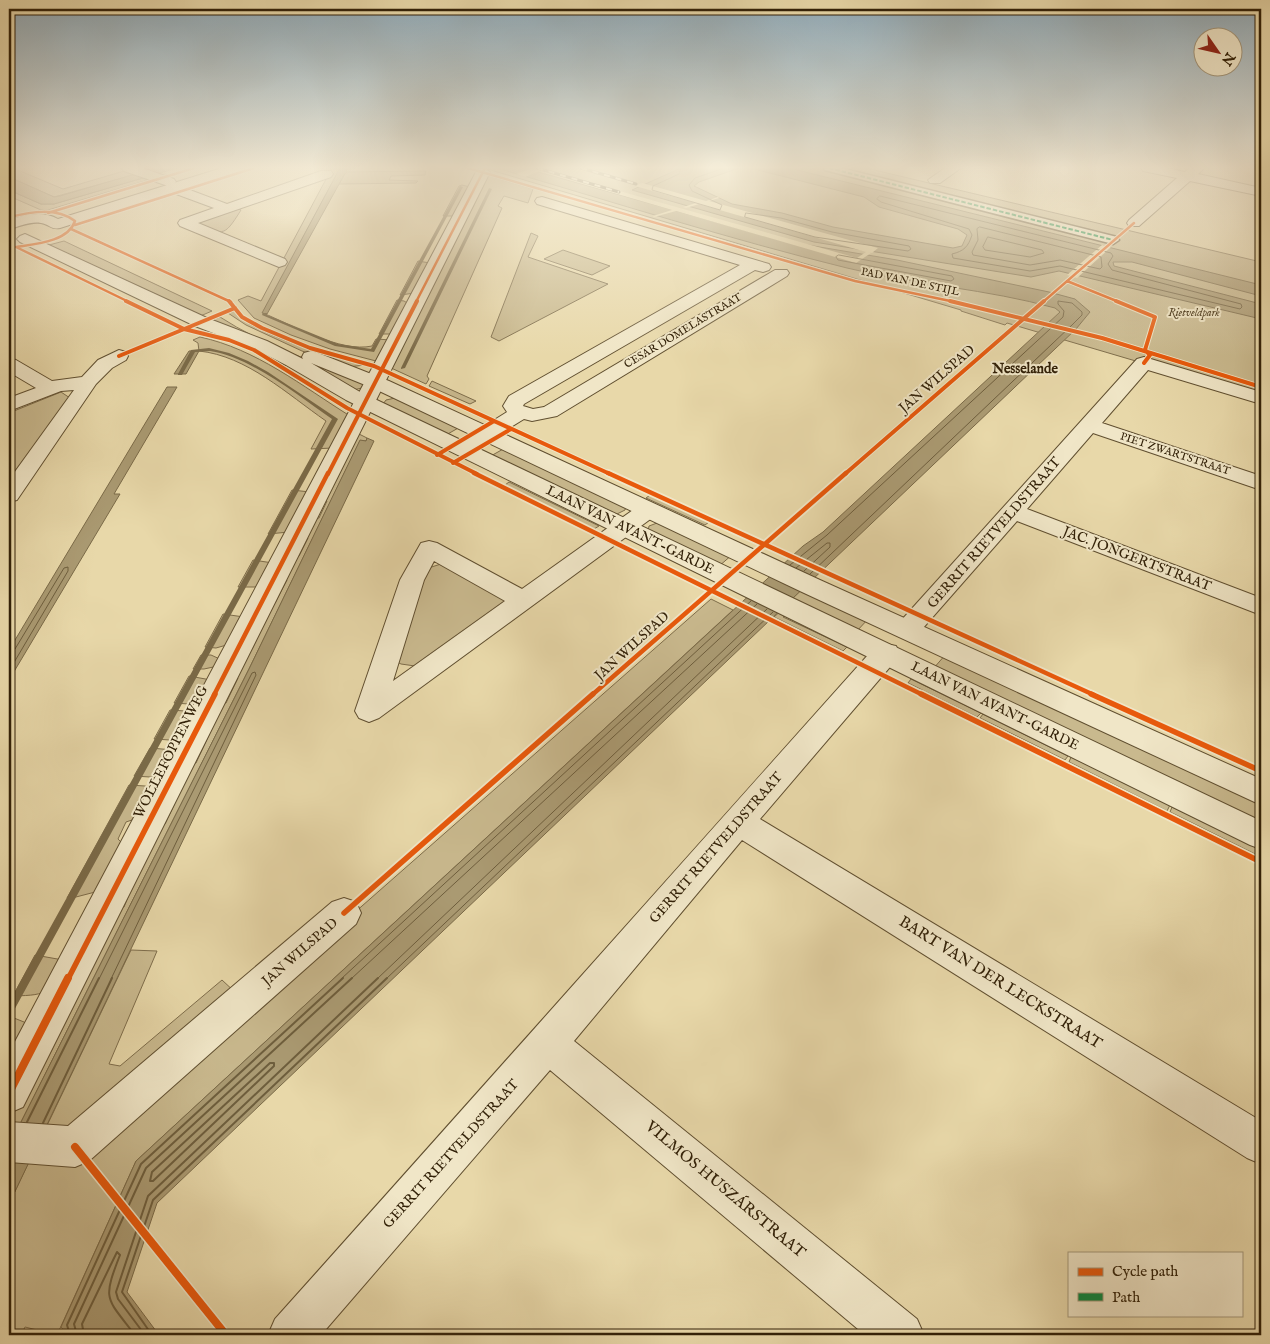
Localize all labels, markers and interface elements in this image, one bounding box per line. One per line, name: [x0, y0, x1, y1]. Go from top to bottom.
north arrow: [1192, 28, 1242, 78]
text: N: [1217, 48, 1239, 69]
street label: PAD VAN DE STIJL: [860, 265, 961, 299]
street label: CESAR DOMELASTRAAT: [622, 290, 744, 372]
park label: Rietveldpark: [1168, 306, 1220, 320]
street label: JAN WILSPAD: [894, 341, 979, 418]
district label: Nesselande: [991, 360, 1058, 378]
street label: PIET ZWARTSTRAAT: [1118, 430, 1232, 478]
street label: GERRIT RIETVELDSTRAAT: [923, 453, 1065, 612]
street label: LAAN VAN AVANT-GARDE: [543, 481, 717, 579]
street label: JAC. JONGERTSTRAAT: [1058, 522, 1215, 596]
street label: JAN WILSPAD: [589, 608, 673, 686]
street label: LAAN VAN AVANT-GARDE: [908, 657, 1082, 755]
street label: WOLLEFOPPENWEG: [130, 682, 213, 821]
street label: GERRIT RIETVELDSTRAAT: [645, 768, 787, 927]
street label: BART VAN DER LECKSTRAAT: [895, 912, 1106, 1054]
street label: JAN WILSPAD: [257, 914, 342, 991]
street label: GERRIT RIETVELDSTRAAT: [379, 1075, 523, 1232]
street label: VILMOS HUSZÁRSTRAAT: [640, 1115, 811, 1263]
legend: [1068, 1252, 1242, 1316]
text: Cycle path: [1112, 1262, 1178, 1281]
text: Path: [1112, 1288, 1140, 1307]

